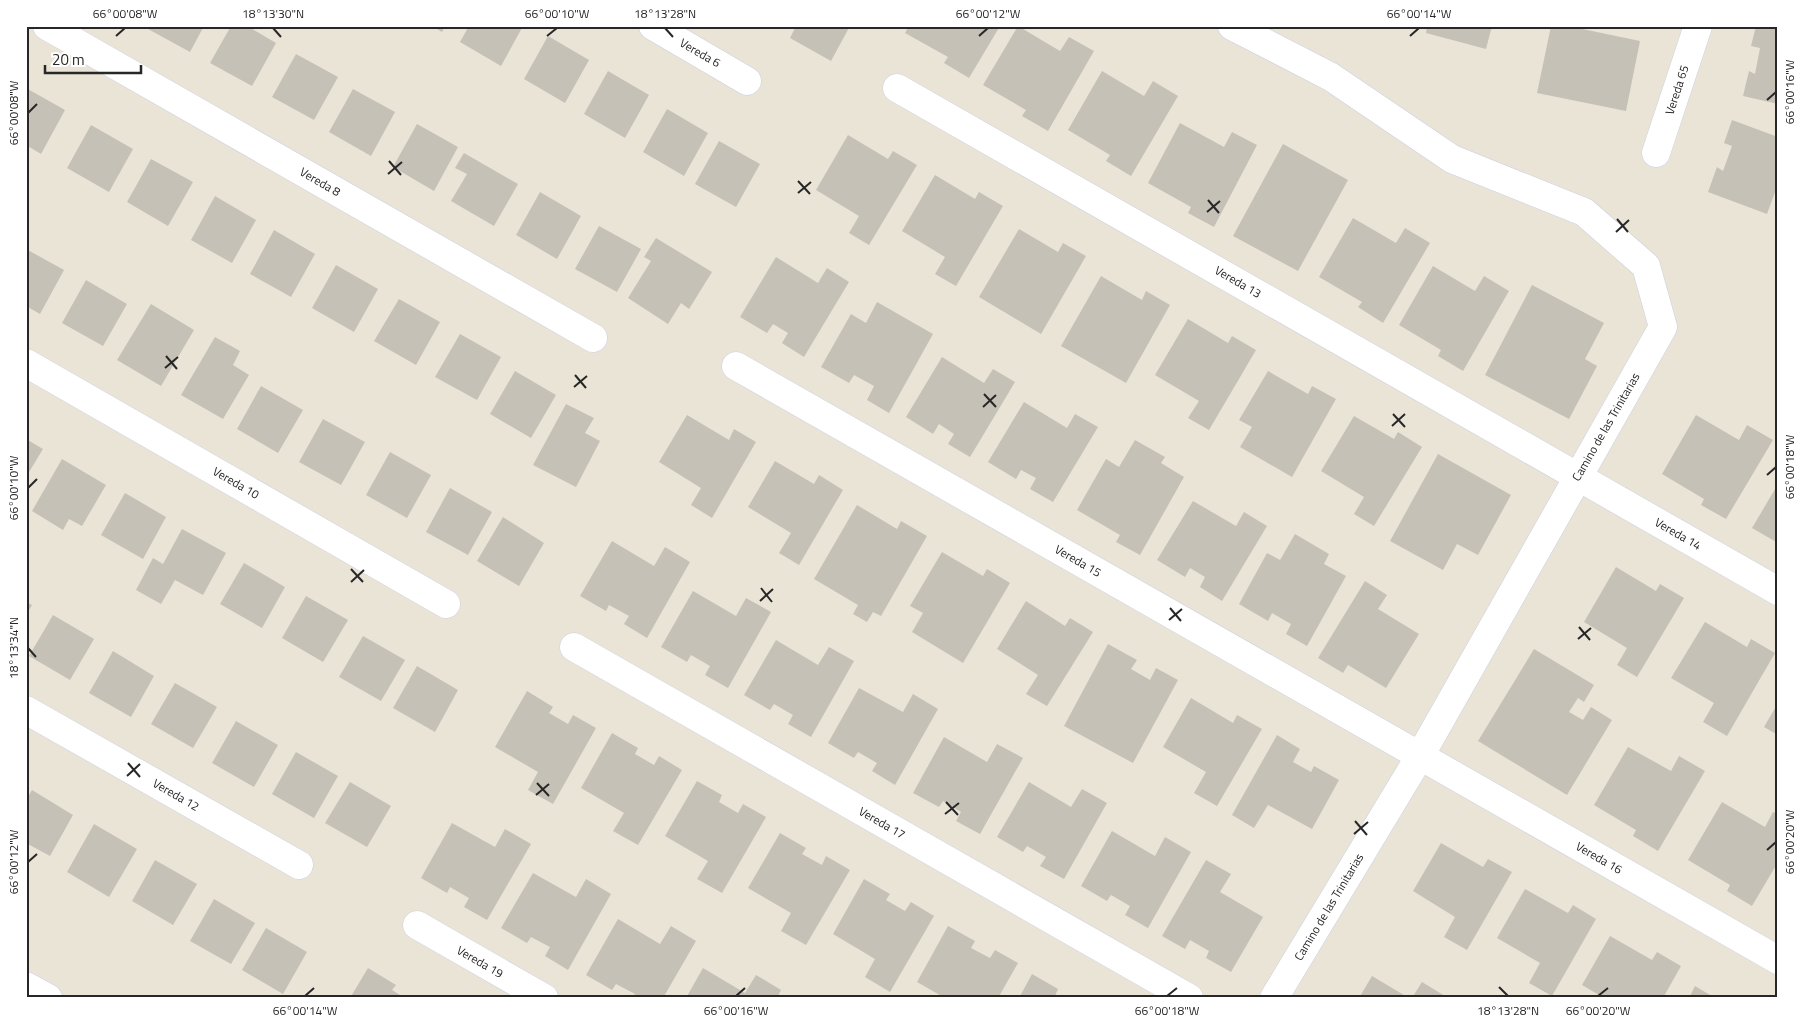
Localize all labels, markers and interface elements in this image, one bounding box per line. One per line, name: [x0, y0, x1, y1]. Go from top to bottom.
text: 66°00'08"W: [93, 4, 158, 23]
text: 18°13'30"N: [242, 4, 304, 23]
text: 66°00'10"W: [525, 4, 590, 23]
text: 18°13'28"N: [634, 4, 696, 23]
text: 66°00'12"W: [956, 4, 1021, 23]
text: 66°00'14"W: [1387, 4, 1452, 23]
street label: Vereda 6: [676, 33, 724, 72]
scale bar: [45, 42, 141, 74]
text: 20 m: [52, 48, 85, 71]
text: 66°00'16"W: [1780, 59, 1799, 124]
street label: Vereda 65: [1660, 62, 1694, 117]
text: 66°00'08"W: [4, 80, 23, 145]
street label: Vereda 8: [296, 162, 344, 201]
street label: Vereda 13: [1211, 261, 1265, 303]
street label: Camino de las Trinitarias: [1567, 369, 1645, 485]
text: 66°00'18"W: [1780, 434, 1799, 499]
text: 66°00'10"W: [4, 455, 23, 520]
street label: Vereda 10: [209, 462, 263, 504]
street label: Vereda 14: [1651, 513, 1705, 555]
street label: Vereda 15: [1051, 540, 1105, 582]
text: 18°13'34"N: [4, 617, 23, 679]
street label: Vereda 12: [149, 774, 203, 816]
street label: Vereda 17: [855, 802, 909, 844]
text: 66°00'20"W: [1780, 809, 1799, 874]
text: 66°00'12"W: [4, 829, 23, 894]
street label: Vereda 16: [1572, 837, 1626, 879]
street label: Camino de las Trinitarias: [1289, 849, 1368, 964]
street label: Vereda 19: [453, 941, 507, 983]
text: 66°00'14"W: [273, 1001, 338, 1020]
text: 66°00'16"W: [704, 1001, 769, 1020]
text: 66°00'18"W: [1135, 1001, 1200, 1020]
text: 18°13'28"N: [1477, 1001, 1539, 1020]
text: 66°00'20"W: [1566, 1001, 1631, 1020]

